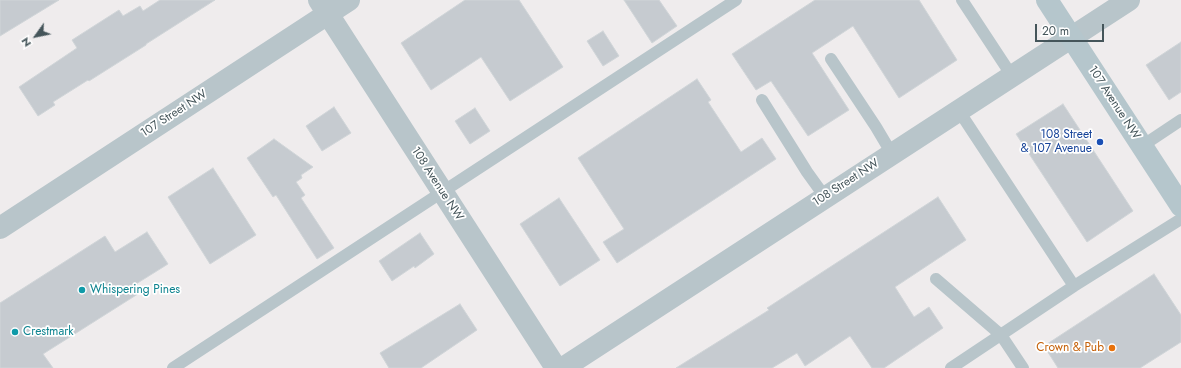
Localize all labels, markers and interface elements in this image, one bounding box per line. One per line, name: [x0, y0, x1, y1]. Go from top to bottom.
north arrow: [16, 16, 56, 56]
scale bar: [1037, 16, 1106, 42]
text: 20 m: [1042, 22, 1069, 40]
text: N: [17, 35, 35, 51]
street label: 107 Avenue NW: [1085, 64, 1143, 142]
street label: 107 Street NW: [138, 87, 210, 141]
place label: 108 Street & 107 Avenue: [1020, 128, 1092, 156]
marker: 108 Street & 107 Avenue: [1095, 137, 1105, 147]
street label: 108 Avenue NW: [408, 144, 466, 224]
street label: 108 Street NW: [810, 156, 882, 210]
place label: Whispering Pines: [90, 283, 180, 297]
marker: Whispering Pines: [77, 285, 87, 295]
place label: Crestmark: [23, 325, 74, 339]
marker: Crestmark: [10, 327, 20, 337]
place label: Crown & Pub: [1036, 341, 1104, 355]
marker: Crown & Pub: [1107, 343, 1117, 353]

